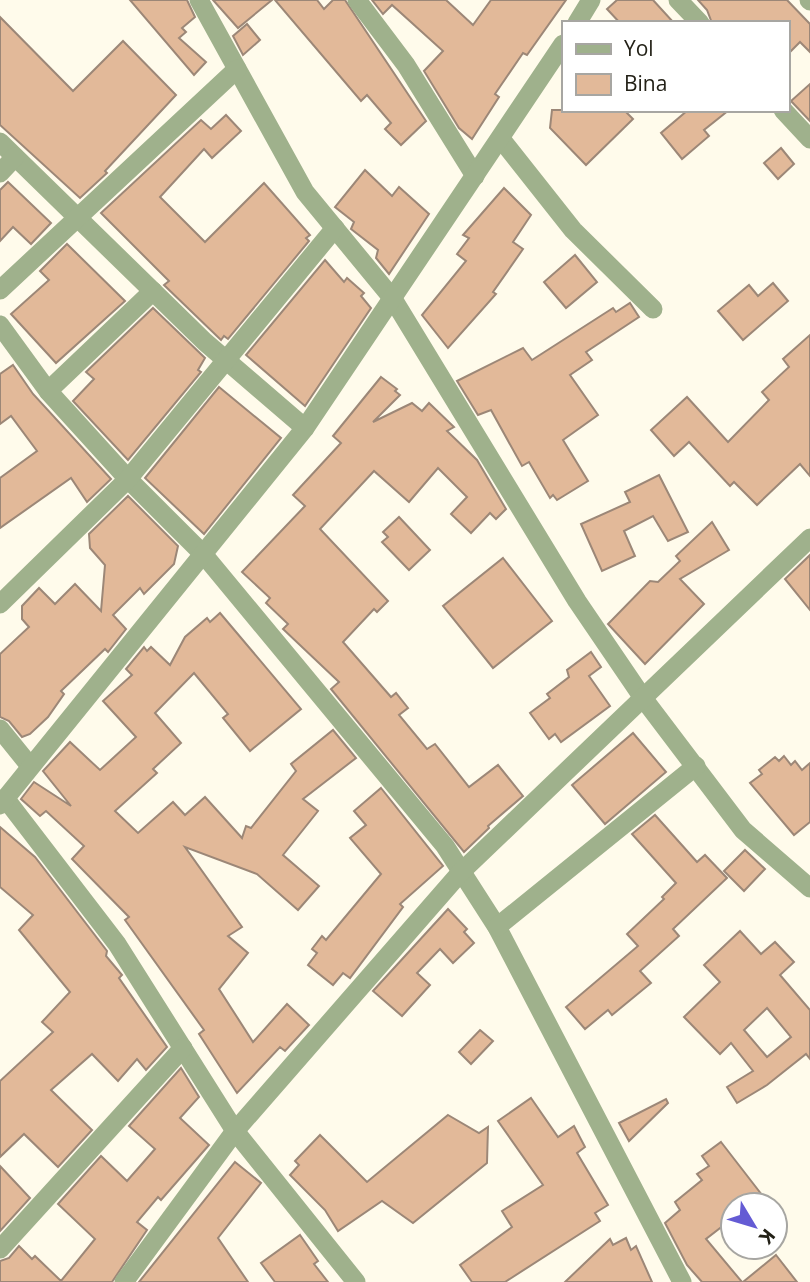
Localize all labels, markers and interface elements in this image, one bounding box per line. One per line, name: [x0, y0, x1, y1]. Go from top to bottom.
legend: [562, 21, 789, 112]
text: Yol: [624, 34, 654, 62]
text: Bina: [624, 69, 667, 97]
north arrow: [719, 1191, 789, 1261]
text: K: [753, 1223, 782, 1250]

